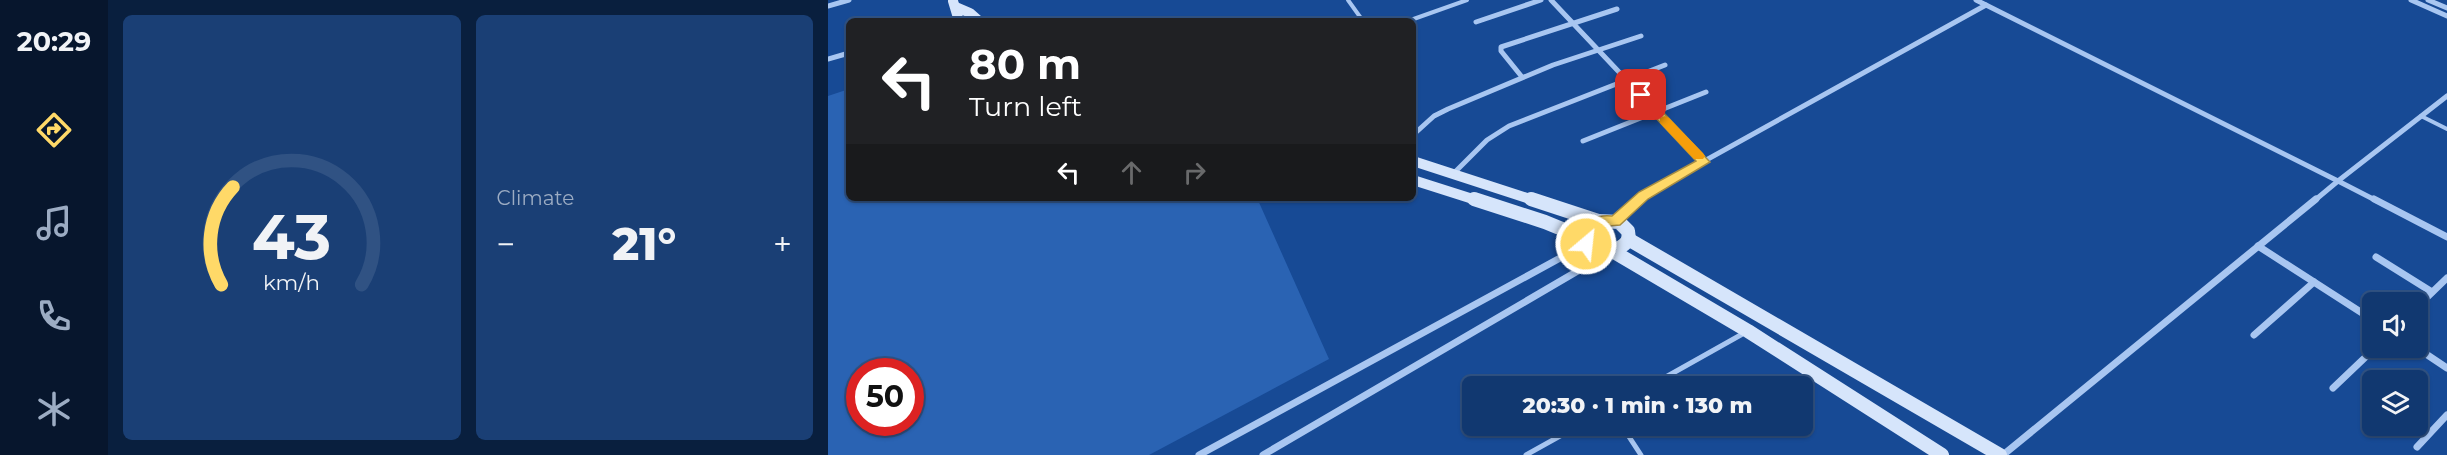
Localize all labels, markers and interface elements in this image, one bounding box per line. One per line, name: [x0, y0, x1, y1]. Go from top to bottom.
text: 20:29: [17, 25, 91, 58]
text: 80 m: [969, 38, 1081, 90]
icon: left: [870, 42, 948, 120]
pin: [1615, 69, 1666, 120]
icon: arrive: [1624, 78, 1657, 111]
text: Turn left: [969, 90, 1082, 123]
icon: directions: [33, 109, 75, 151]
icon: left: [1052, 156, 1085, 189]
icon: ahead: [1115, 156, 1148, 189]
icon: right: [1178, 156, 1211, 189]
text: Climate: [497, 186, 574, 210]
text: 43: [252, 199, 332, 275]
icon: music: [33, 202, 75, 244]
position arrow: [1554, 212, 1618, 276]
text: 21°: [612, 216, 676, 271]
text: −: [497, 224, 515, 264]
text: +: [773, 224, 792, 264]
text: km/h: [263, 269, 320, 295]
map controls: [2362, 292, 2428, 436]
button: sound: [2362, 292, 2428, 358]
icon: phone: [33, 295, 75, 337]
speed limit sign: 50: [846, 358, 924, 436]
button: layers: [2362, 370, 2428, 436]
icon: climate: [33, 388, 75, 430]
text: 20:30 · 1 min · 130 m: [1523, 392, 1752, 419]

